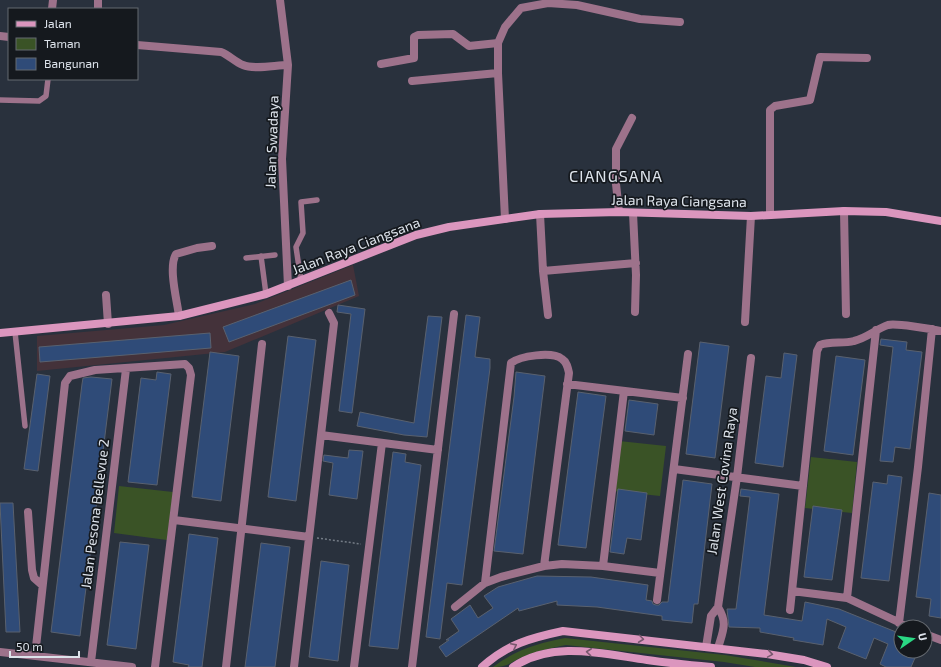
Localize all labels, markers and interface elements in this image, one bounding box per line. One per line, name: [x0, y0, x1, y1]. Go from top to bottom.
legend: [8, 8, 138, 80]
text: Jalan: [44, 16, 72, 30]
text: Taman: [44, 36, 81, 50]
text: Bangunan: [44, 56, 99, 70]
street label: Jalan Swadaya: [261, 95, 282, 189]
district label: CIANGSANA: [569, 166, 663, 185]
street label: Jalan Raya Ciangsana: [611, 191, 747, 210]
street label: Jalan Raya Ciangsana: [289, 213, 422, 278]
street label: Jalan West Covina Raya: [703, 406, 740, 556]
street label: Jalan Pesona Bellevue 2: [77, 438, 112, 590]
north arrow: [893, 619, 933, 659]
text: U: [916, 631, 930, 642]
scale bar: [10, 633, 79, 659]
one-way arrow: [638, 634, 644, 643]
text: 50 m: [16, 639, 43, 653]
one-way arrow: [510, 643, 517, 651]
one-way arrow: [585, 648, 592, 657]
one-way arrow: [767, 649, 773, 658]

